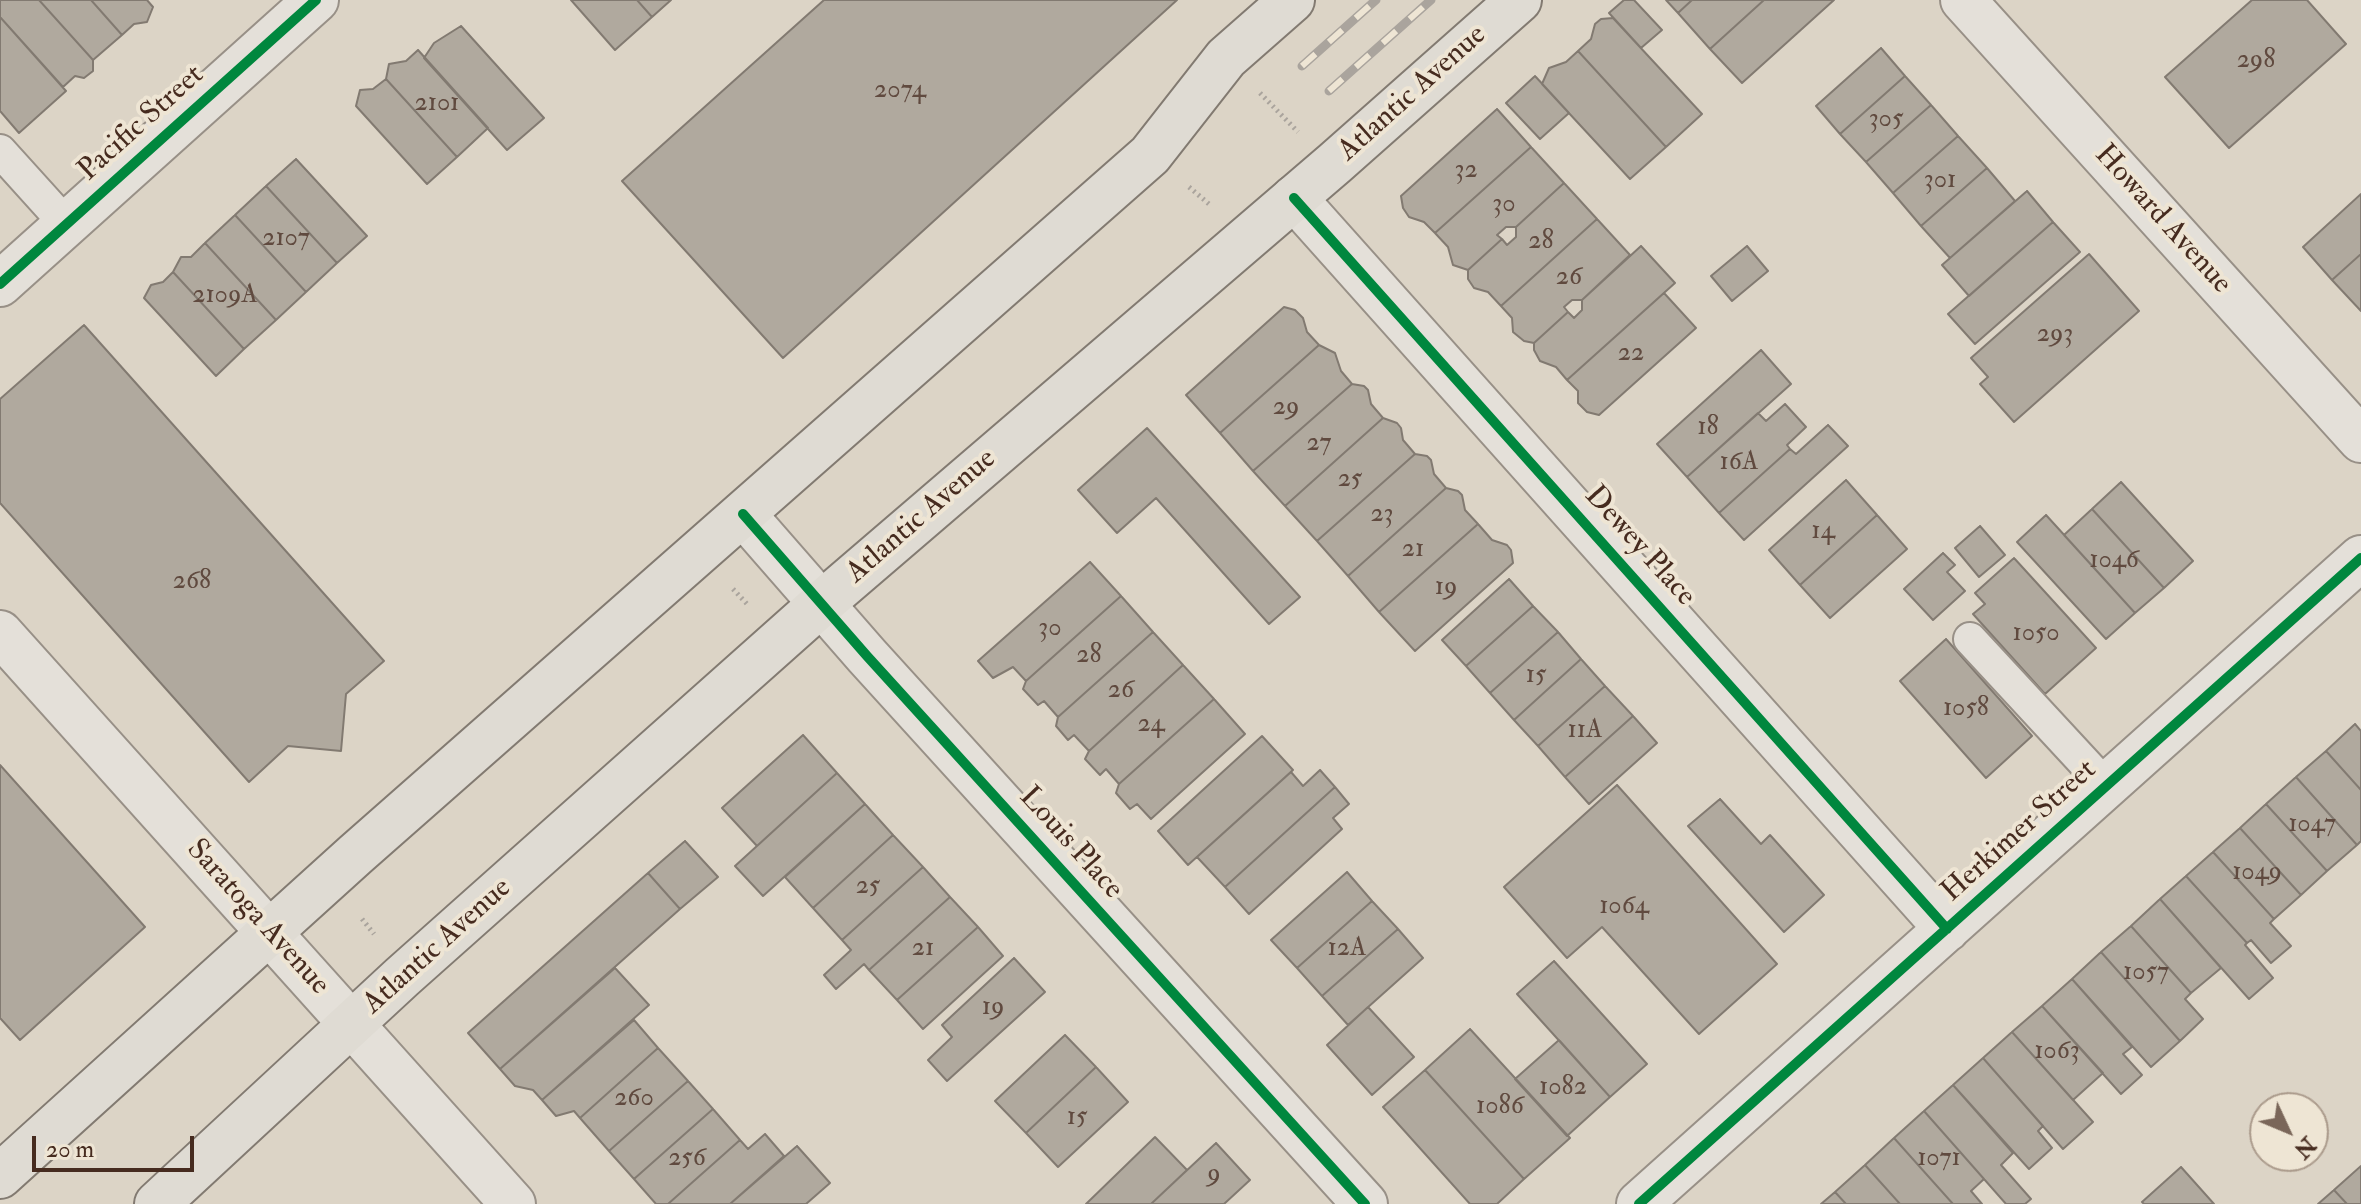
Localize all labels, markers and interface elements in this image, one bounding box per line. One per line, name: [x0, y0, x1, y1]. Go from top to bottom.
street label: Atlantic Avenue: [1331, 18, 1495, 170]
house number: 298: [2237, 45, 2275, 77]
street label: Pacific Street: [72, 58, 212, 190]
house number: 2074: [874, 75, 926, 107]
house number: 2101: [415, 88, 459, 120]
house number: 305: [1869, 104, 1903, 136]
street label: Howard Avenue: [2086, 138, 2238, 302]
house number: 32: [1454, 155, 1478, 187]
house number: 301: [1924, 165, 1956, 197]
house number: 30: [1492, 189, 1516, 221]
house number: 2107: [262, 223, 310, 255]
house number: 28: [1528, 226, 1554, 258]
house number: 26: [1556, 262, 1582, 294]
house number: 2109A: [192, 280, 258, 312]
house number: 293: [2037, 319, 2073, 351]
house number: 22: [1618, 338, 1644, 370]
house number: 29: [1273, 392, 1299, 424]
house number: 18: [1697, 412, 1719, 444]
house number: 27: [1306, 428, 1332, 460]
street label: Atlantic Avenue: [840, 442, 1004, 592]
house number: 16A: [1720, 447, 1758, 479]
house number: 25: [1338, 464, 1362, 496]
street label: Dewey Place: [1576, 479, 1702, 615]
house number: 23: [1370, 499, 1394, 531]
house number: 14: [1811, 516, 1835, 548]
house number: 21: [1402, 534, 1424, 566]
house number: 1046: [2089, 545, 2139, 577]
house number: 268: [173, 566, 211, 598]
house number: 19: [1435, 572, 1457, 604]
house number: 30: [1038, 613, 1062, 645]
house number: 1050: [2013, 618, 2059, 650]
house number: 28: [1076, 640, 1102, 672]
house number: 15: [1526, 660, 1546, 692]
house number: 26: [1108, 675, 1134, 707]
house number: 1058: [1943, 693, 1989, 725]
house number: 24: [1137, 709, 1165, 741]
house number: 11A: [1567, 715, 1603, 747]
street label: Herkimer Street: [1935, 753, 2105, 911]
street label: Louis Place: [1010, 780, 1130, 908]
house number: 1047: [2288, 809, 2336, 841]
street label: Saratoga Avenue: [178, 833, 336, 1003]
house number: 1049: [2232, 857, 2282, 889]
street label: Atlantic Avenue: [356, 871, 520, 1023]
house number: 25: [856, 871, 880, 903]
house number: 1064: [1599, 891, 1649, 923]
house number: 21: [912, 933, 934, 965]
house number: 12A: [1328, 933, 1366, 965]
house number: 1057: [2123, 957, 2169, 989]
house number: 19: [982, 992, 1004, 1024]
house number: 1063: [2034, 1036, 2080, 1068]
house number: 1082: [1539, 1072, 1587, 1104]
house number: 260: [614, 1083, 654, 1115]
house number: 1086: [1476, 1091, 1524, 1123]
north arrow: [2249, 1092, 2329, 1172]
house number: 15: [1067, 1102, 1087, 1134]
scale bar: [36, 1120, 198, 1170]
text: N: [2288, 1130, 2322, 1164]
text: 20 m: [46, 1134, 94, 1165]
house number: 256: [668, 1143, 706, 1175]
house number: 1071: [1917, 1143, 1961, 1175]
house number: 9: [1207, 1159, 1221, 1191]

